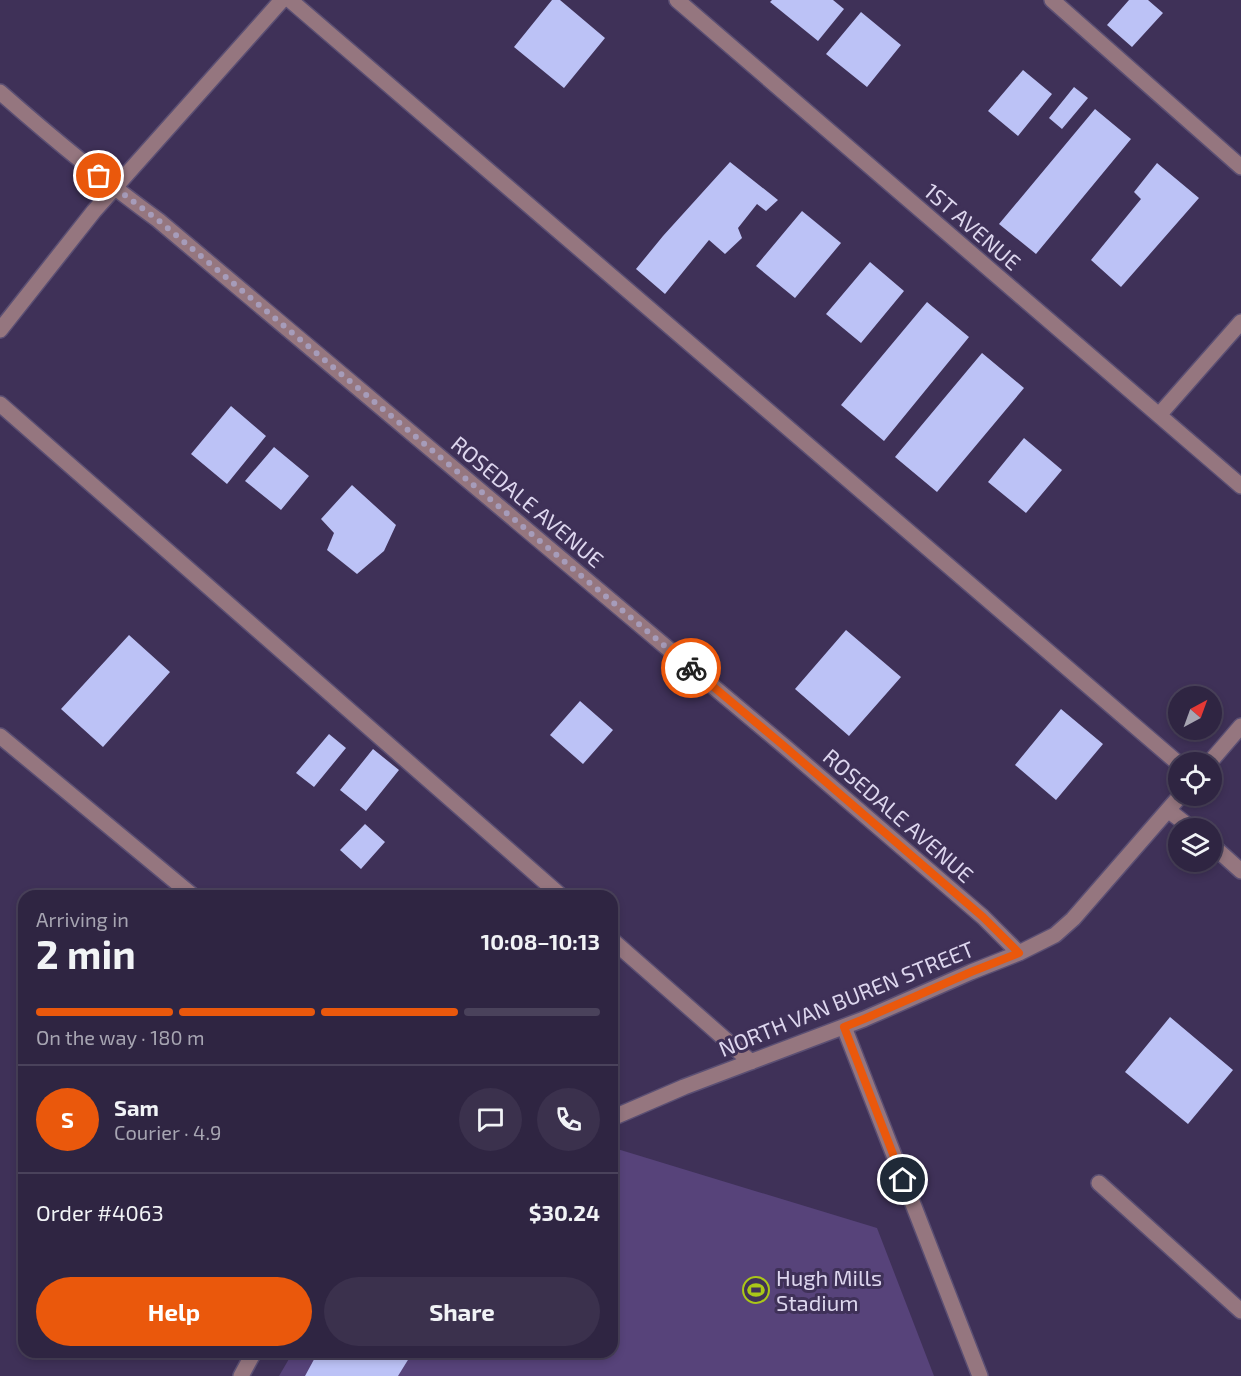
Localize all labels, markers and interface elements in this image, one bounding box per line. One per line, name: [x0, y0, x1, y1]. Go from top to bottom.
pin: [73, 150, 124, 201]
icon: bag: [82, 159, 115, 192]
street label: 1ST AVENUE: [920, 177, 1026, 275]
street label: ROSEDALE AVENUE: [447, 430, 609, 572]
courier: [661, 638, 721, 698]
icon: bike: [675, 652, 708, 685]
north arrow: [1168, 686, 1222, 740]
map controls: [1168, 686, 1222, 872]
street label: ROSEDALE AVENUE: [819, 743, 979, 887]
button: locate: [1168, 752, 1222, 806]
button: layers: [1168, 818, 1222, 872]
text: Arriving in: [36, 907, 129, 931]
text: 10:08–10:13: [481, 928, 600, 954]
text: 2 min: [36, 930, 136, 977]
street label: NORTH VAN BUREN STREET: [715, 935, 978, 1061]
text: On the way · 180 m: [36, 1025, 204, 1049]
button: chat: [459, 1088, 522, 1151]
button: phone: [537, 1088, 600, 1151]
text: Sam: [114, 1094, 159, 1120]
text: S: [61, 1106, 74, 1132]
text: Courier · 4.9: [114, 1120, 221, 1144]
pin: [877, 1154, 928, 1205]
icon: home: [886, 1163, 919, 1196]
text: Order #4063: [36, 1199, 164, 1225]
text: $30.24: [529, 1199, 600, 1225]
place label: Hugh Mills Stadium: [776, 1264, 882, 1315]
sports icon: Hugh Mills Stadium: [741, 1275, 771, 1305]
button: Help: [36, 1277, 312, 1346]
button: Share: [324, 1277, 600, 1346]

